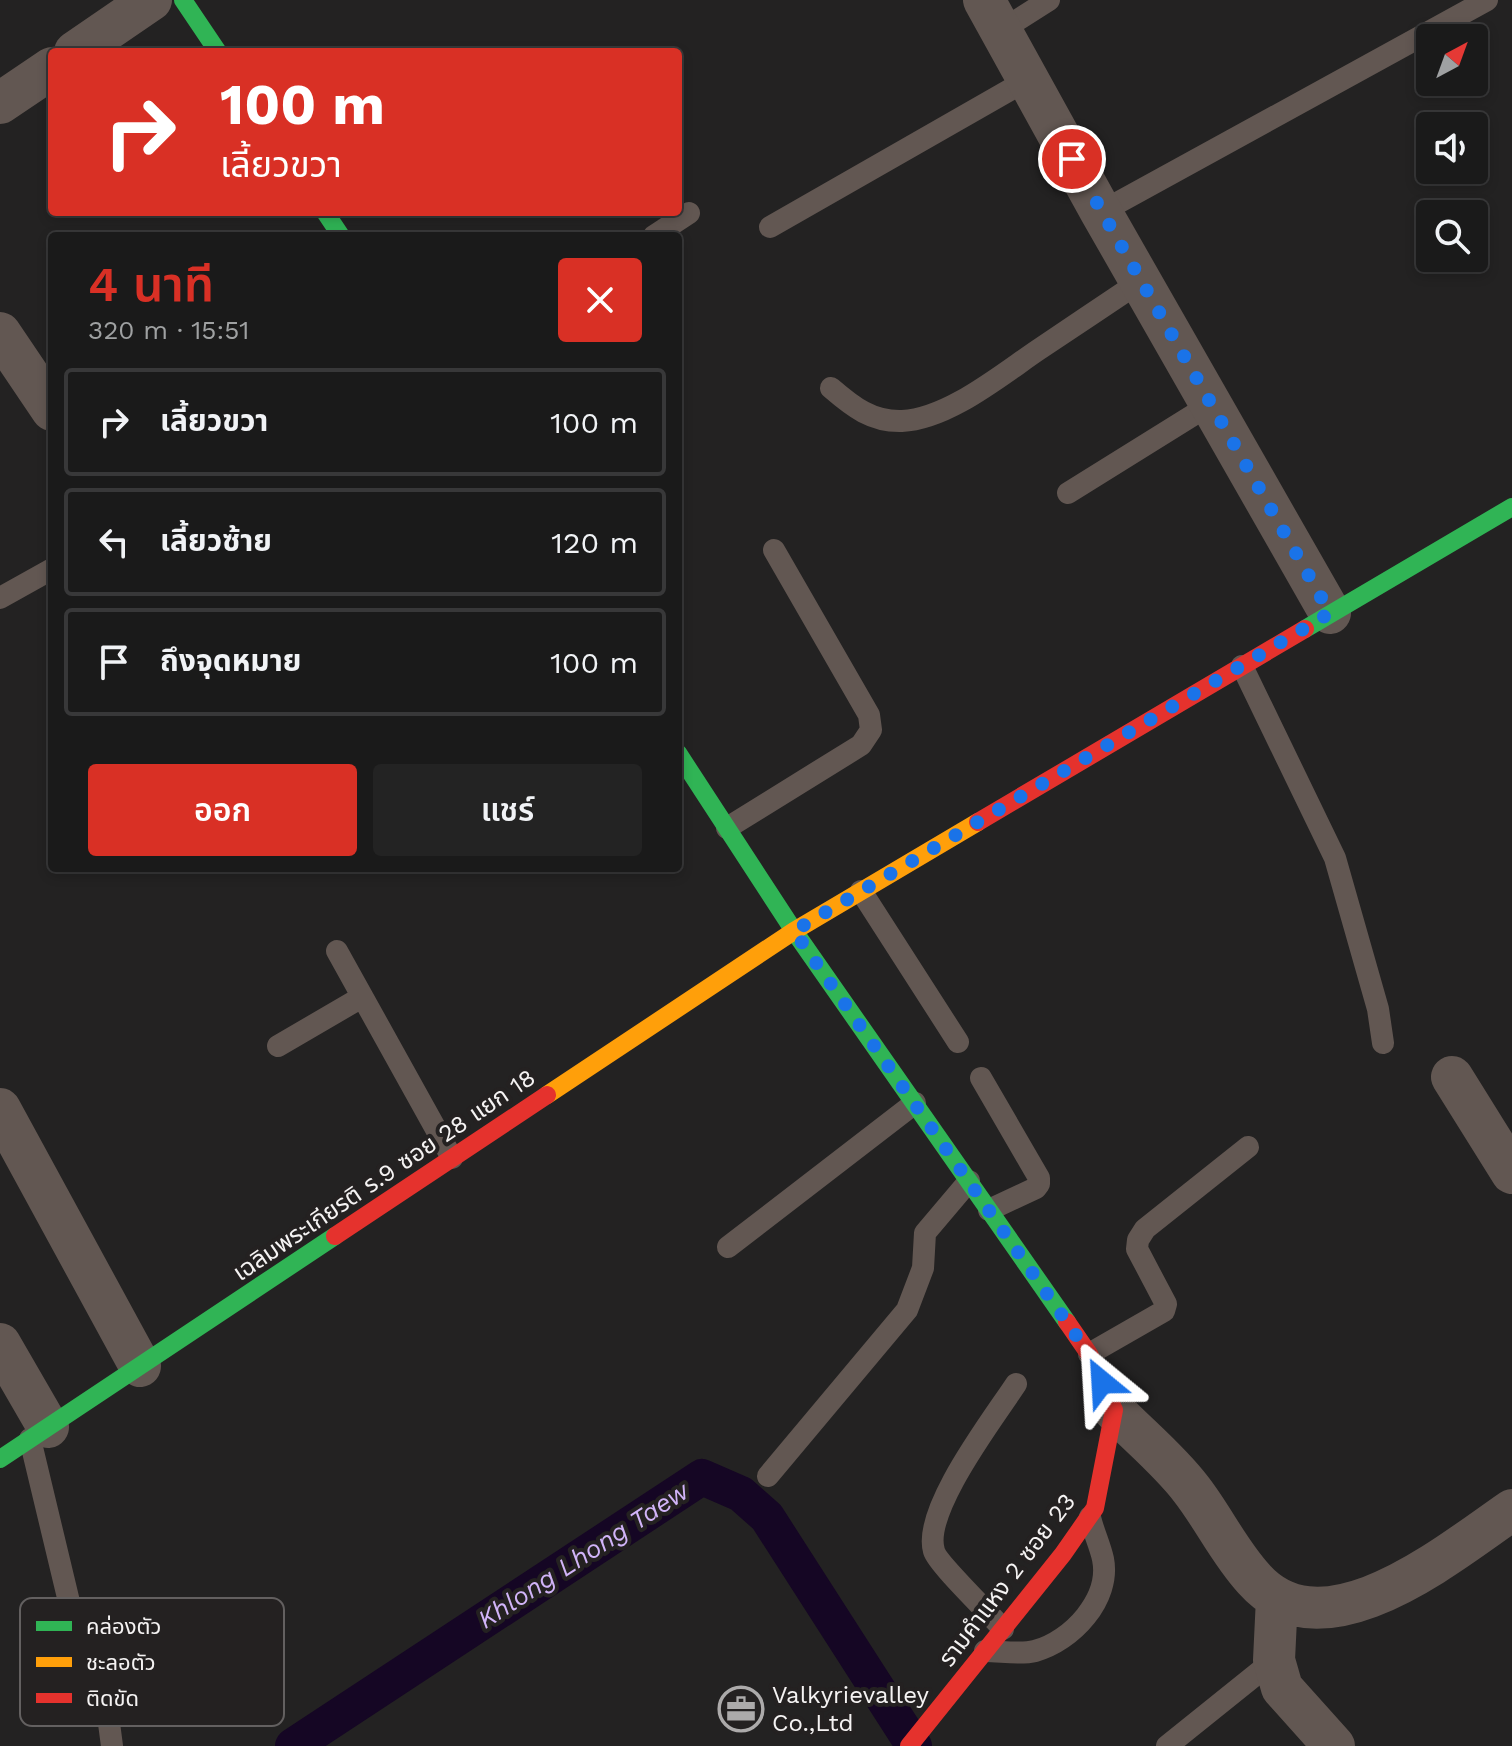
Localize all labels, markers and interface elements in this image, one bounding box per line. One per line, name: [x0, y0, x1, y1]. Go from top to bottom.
north arrow: [1416, 24, 1488, 96]
map controls: [1416, 24, 1488, 272]
text: 100 m: [220, 72, 385, 138]
icon: right: [88, 80, 192, 184]
button: sound: [1416, 112, 1488, 184]
pin: [1038, 125, 1106, 193]
icon: arrive: [1050, 137, 1094, 181]
text: เลี้ยวขวา: [220, 144, 342, 186]
button: search: [1416, 200, 1488, 272]
text: 4 นาที: [88, 256, 214, 313]
button: close: [558, 258, 642, 342]
text: 320 m · 15:51: [88, 315, 249, 345]
icon: right: [92, 400, 136, 444]
text: เลี้ยวขวา: [160, 403, 268, 438]
text: 100 m: [550, 405, 638, 440]
icon: left: [92, 520, 136, 564]
text: เลี้ยวซ้าย: [160, 523, 272, 558]
text: 120 m: [551, 525, 638, 560]
icon: arrive: [92, 640, 136, 684]
text: ถึงจุดหมาย: [160, 643, 301, 678]
text: 100 m: [550, 645, 638, 680]
button: ออก: [88, 764, 357, 856]
button: แชร์: [373, 764, 642, 856]
street label: เฉลิมพระเกียรติ ร.9 ซอย 28 แยก 18: [228, 1063, 540, 1287]
position arrow: [1060, 1340, 1144, 1424]
water label: Khlong Lhong Taew: [472, 1475, 695, 1634]
street label: รามคำแหง 2 ซอย 23: [933, 1488, 1081, 1672]
legend: [20, 1598, 284, 1726]
text: คล่องตัว: [86, 1614, 161, 1639]
text: ชะลอตัว: [86, 1650, 156, 1675]
place label: Valkyrievalley Co.,Ltd: [772, 1681, 929, 1737]
office icon: Valkyrievalley Co.,Ltd: [717, 1685, 765, 1733]
text: ติดขัด: [86, 1686, 139, 1711]

